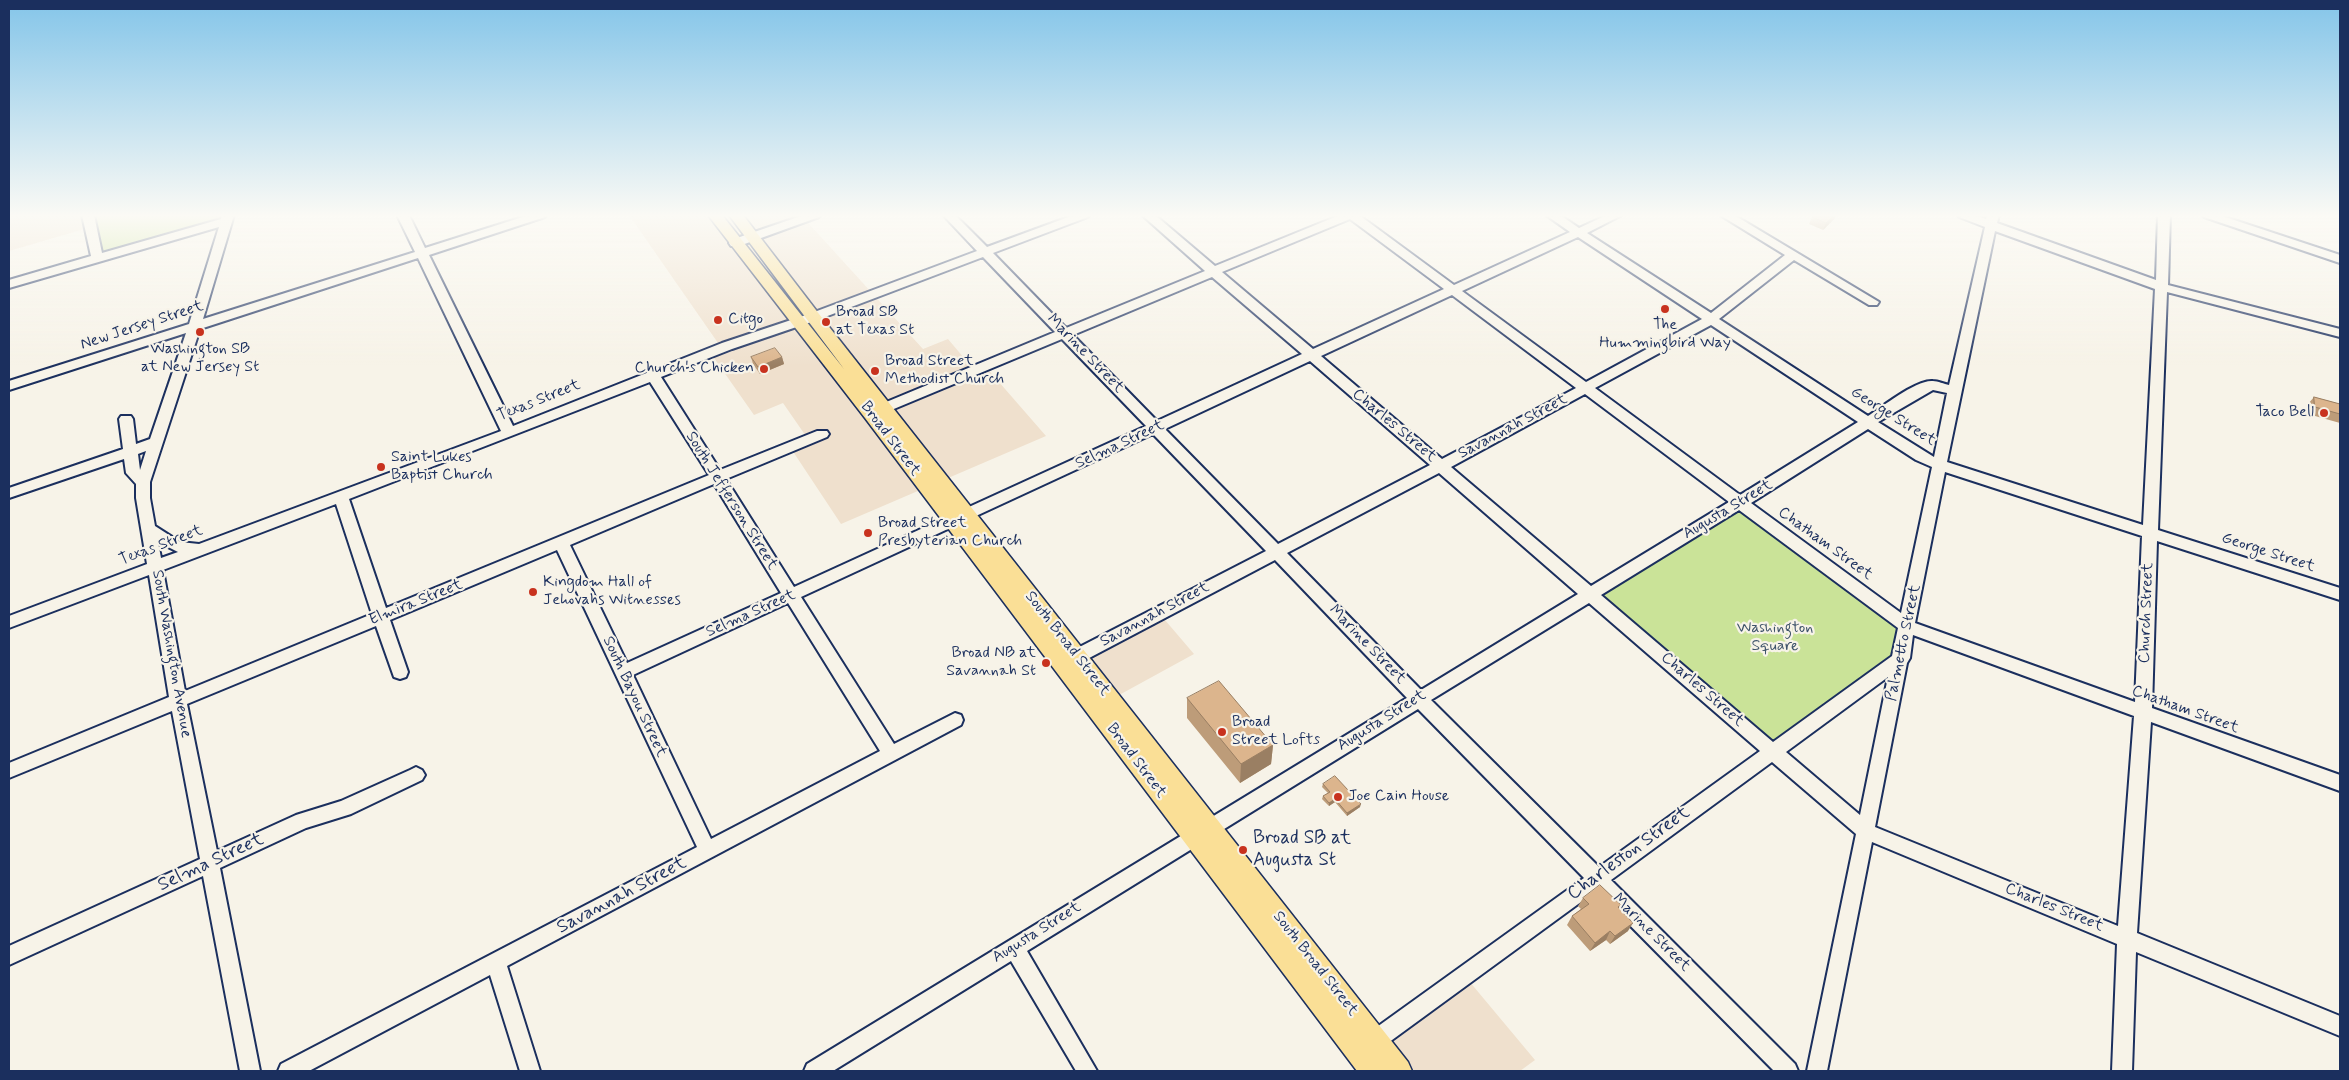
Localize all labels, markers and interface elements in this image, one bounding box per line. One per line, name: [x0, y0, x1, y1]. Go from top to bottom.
street label: New Jersey Street: [78, 297, 206, 355]
place label: Broad SB at Texas St: [836, 303, 914, 341]
marker: The Hummingbird Way: [1659, 303, 1671, 315]
place label: Citgo: [728, 310, 763, 330]
street label: Marine Street: [1042, 310, 1128, 398]
marker: Citgo: [712, 314, 724, 326]
marker: Broad SB at Texas St: [820, 316, 832, 328]
place label: The Hummingbird Way: [1599, 316, 1731, 354]
marker: Washington SB at New Jersey St: [194, 326, 206, 338]
place label: Washington SB at New Jersey St: [141, 340, 259, 378]
place label: Broad Street Methodist Church: [885, 352, 1004, 390]
place label: Church's Chicken: [635, 359, 754, 379]
marker: Church's Chicken: [758, 363, 770, 375]
marker: Broad Street Methodist Church: [869, 365, 881, 377]
street label: Texas Street: [495, 376, 583, 426]
street label: George Street: [1847, 383, 1939, 451]
street label: Charles Street: [1348, 385, 1440, 467]
street label: Savannah Street: [1455, 390, 1571, 464]
street label: Broad Street: [856, 398, 924, 480]
place label: Taco Bell: [2255, 403, 2314, 423]
marker: Taco Bell: [2318, 407, 2330, 419]
street label: Selma Street: [1072, 416, 1168, 474]
street label: South Jefferson Street: [681, 428, 781, 574]
place label: Saint Lukes Baptist Church: [391, 448, 493, 486]
marker: Saint Lukes Baptist Church: [375, 461, 387, 473]
street label: Augusta Street: [1680, 476, 1776, 544]
street label: Chatham Street: [1774, 503, 1876, 585]
place label: Broad Street Presbyterian Church: [878, 514, 1022, 552]
street label: Texas Street: [117, 521, 205, 571]
marker: Broad Street Presbyterian Church: [862, 527, 874, 539]
street label: George Street: [2219, 529, 2317, 577]
street label: Church Street: [2136, 562, 2158, 664]
street label: South Washington Avenue: [147, 569, 195, 739]
place label: Kingdom Hall of Jehovahs Witnesses: [543, 573, 681, 611]
street label: Elmira Street: [366, 575, 466, 631]
street label: Savannah Street: [1097, 578, 1213, 652]
street label: Palmetto Street: [1882, 583, 1926, 703]
marker: Kingdom Hall of Jehovahs Witnesses: [527, 586, 539, 598]
street label: Selma Street: [703, 586, 799, 642]
street label: South Broad Street: [1020, 588, 1114, 700]
street label: Marine Street: [1324, 601, 1410, 689]
park label: Washington Square: [1737, 619, 1813, 657]
street label: South Bayou Street: [598, 634, 670, 760]
place label: Broad NB at Savannah St: [946, 644, 1036, 682]
street label: Charles Street: [1656, 649, 1748, 731]
marker: Broad NB at Savannah St: [1040, 657, 1052, 669]
street label: Chatham Street: [2129, 682, 2241, 738]
street label: Augusta Street: [1334, 686, 1430, 756]
place label: Broad Street Lofts: [1232, 713, 1320, 751]
street label: Broad Street: [1102, 720, 1170, 802]
marker: Broad Street Lofts: [1216, 726, 1228, 738]
place label: Joe Cain House: [1348, 787, 1449, 807]
marker: Joe Cain House: [1332, 791, 1344, 803]
street label: Charleston Street: [1563, 802, 1695, 906]
place label: Broad SB at Augusta St: [1253, 828, 1351, 872]
street label: Selma Street: [155, 829, 267, 897]
marker: Broad SB at Augusta St: [1237, 844, 1249, 856]
street label: Savannah Street: [553, 852, 691, 940]
street label: Charles Street: [2002, 880, 2106, 936]
street label: Marine Street: [1608, 890, 1694, 976]
street label: Augusta Street: [989, 898, 1085, 968]
street label: South Broad Street: [1268, 908, 1362, 1020]

